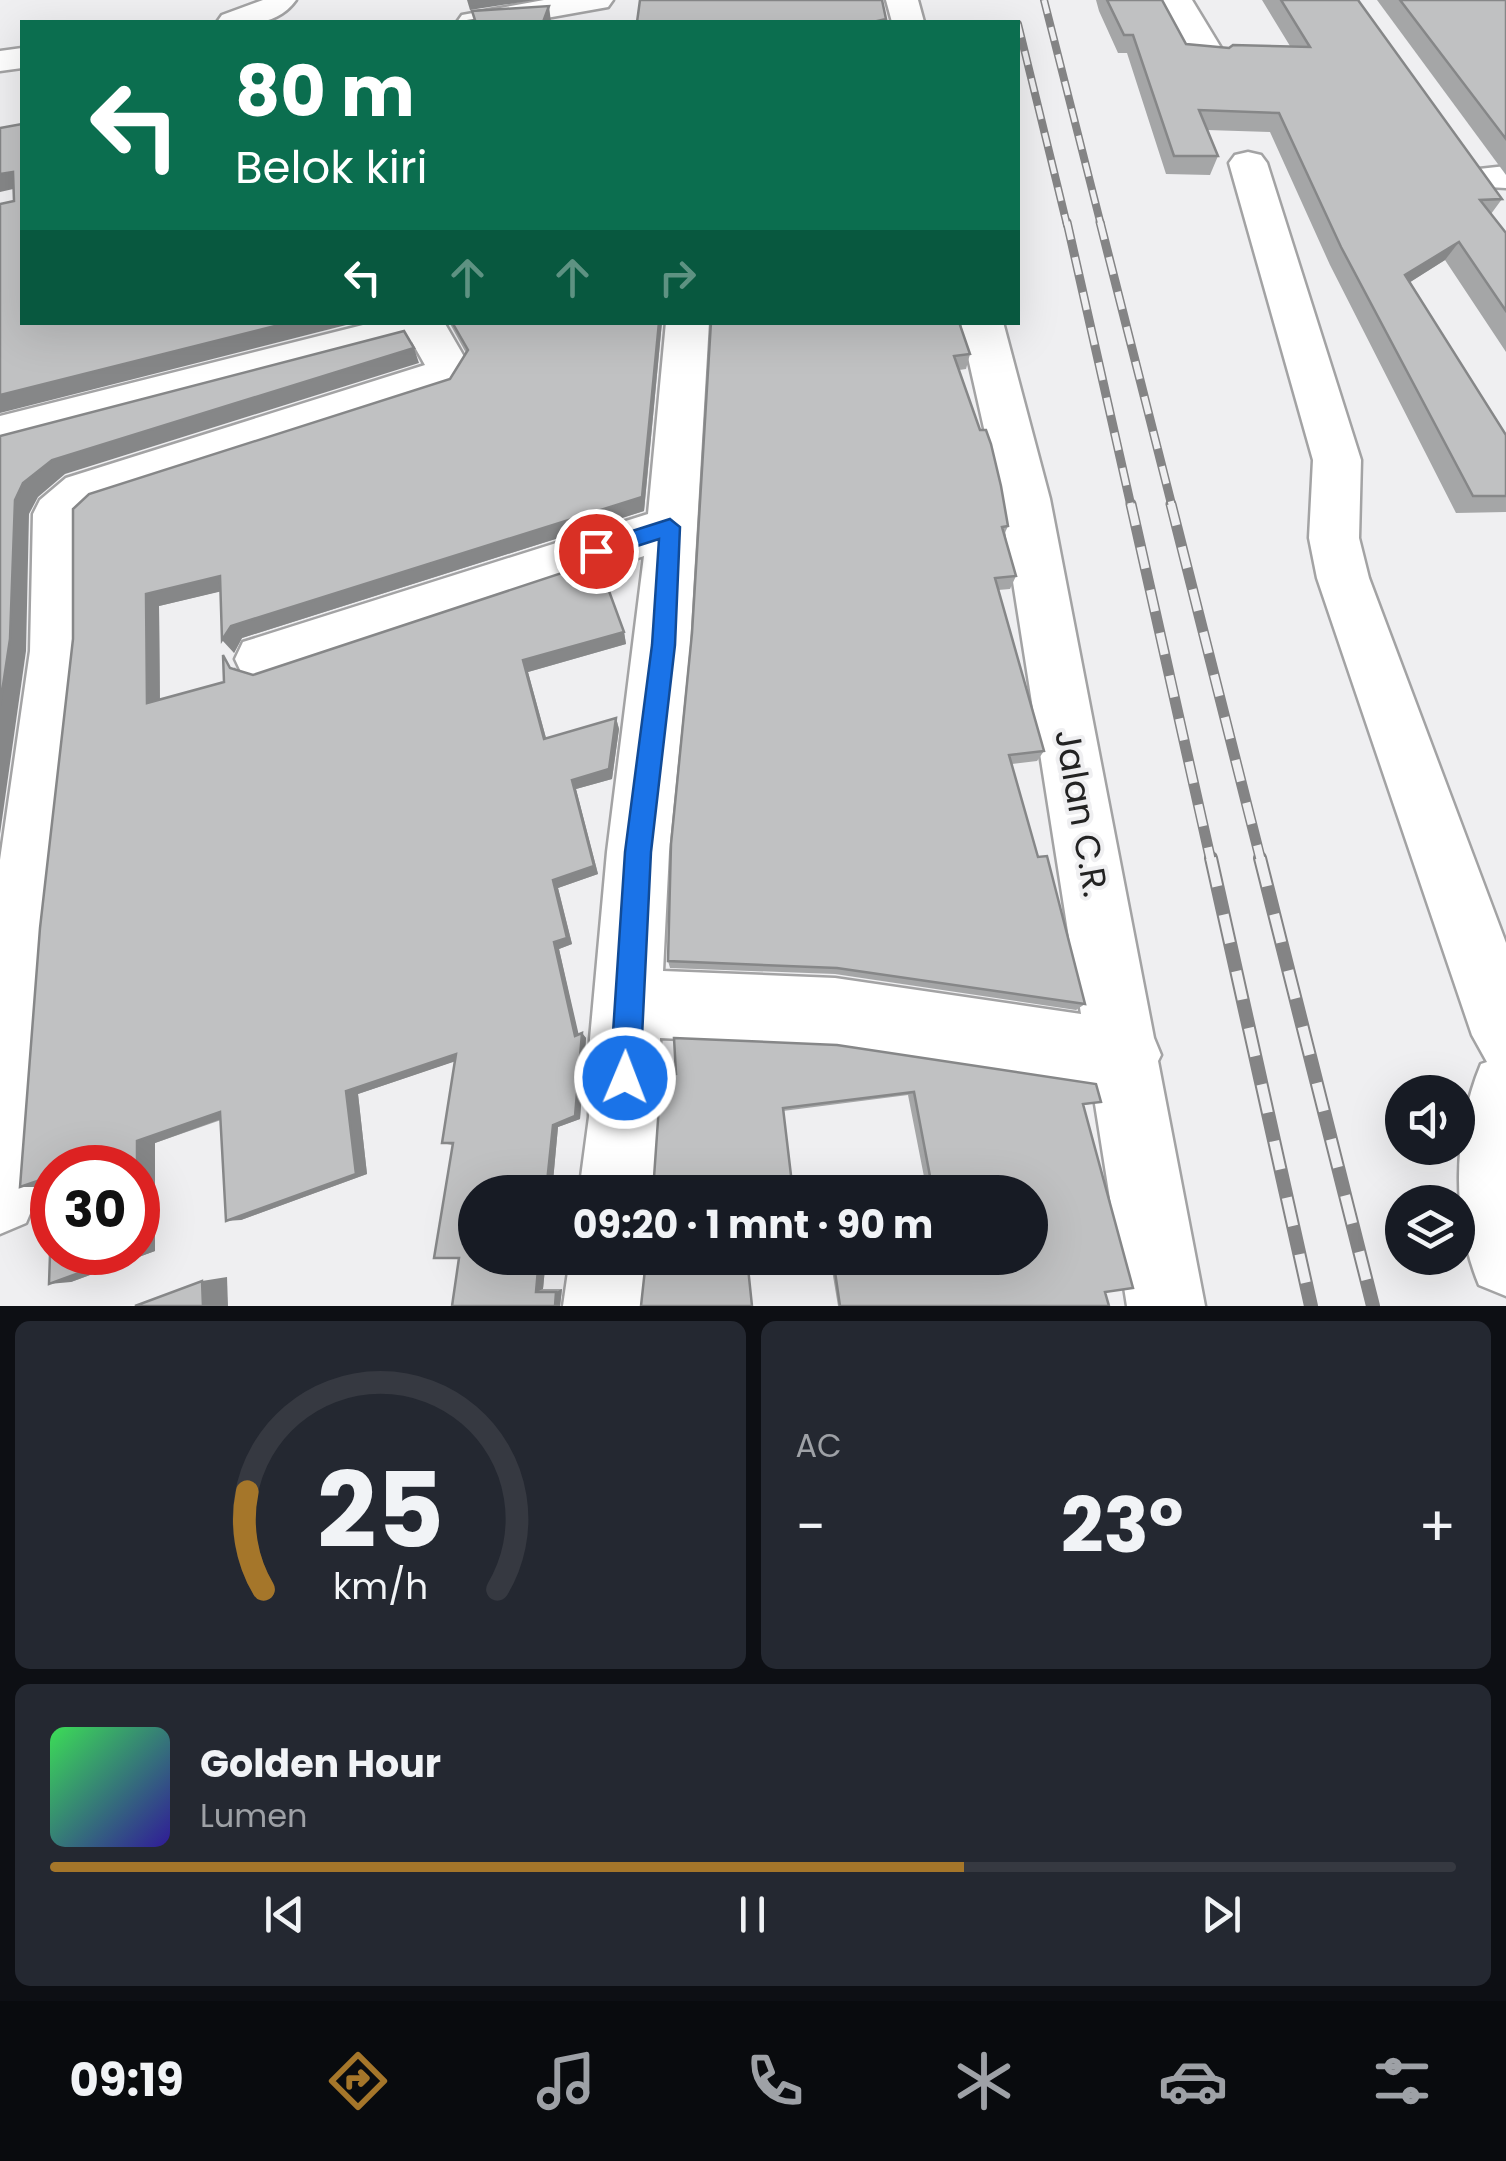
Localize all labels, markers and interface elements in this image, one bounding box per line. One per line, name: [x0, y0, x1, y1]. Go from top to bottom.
text: 80 m: [235, 42, 415, 141]
icon: left: [70, 60, 200, 190]
text: Belok kiri: [235, 136, 428, 199]
icon: left: [335, 250, 390, 305]
icon: ahead: [440, 250, 495, 305]
icon: ahead: [545, 250, 600, 305]
icon: right: [650, 250, 705, 305]
pin: [554, 509, 639, 594]
icon: arrive: [569, 524, 624, 579]
street label: Jalan C.R.: [1043, 725, 1121, 901]
position arrow: [573, 1026, 677, 1130]
map controls: [1385, 1075, 1475, 1275]
button: sound: [1385, 1075, 1475, 1165]
speed limit sign: 30: [30, 1145, 160, 1275]
button: layers: [1385, 1185, 1475, 1275]
text: 09:20 · 1 mnt · 90 m: [573, 1198, 933, 1251]
text: AC: [796, 1423, 842, 1468]
text: 25: [317, 1438, 444, 1583]
text: 23°: [1061, 1473, 1184, 1578]
text: −: [796, 1488, 826, 1565]
text: +: [1418, 1488, 1456, 1565]
text: km/h: [333, 1561, 428, 1612]
text: Golden Hour: [200, 1737, 441, 1790]
text: Lumen: [200, 1793, 308, 1838]
icon: previous: [257, 1887, 312, 1942]
icon: pause: [725, 1887, 780, 1942]
icon: next: [1194, 1887, 1249, 1942]
icon: directions: [323, 2046, 393, 2116]
icon: music: [531, 2046, 601, 2116]
icon: phone: [740, 2046, 810, 2116]
icon: climate: [949, 2046, 1019, 2116]
icon: car: [1158, 2046, 1228, 2116]
icon: filters: [1367, 2046, 1437, 2116]
text: 09:19: [69, 2049, 184, 2112]

